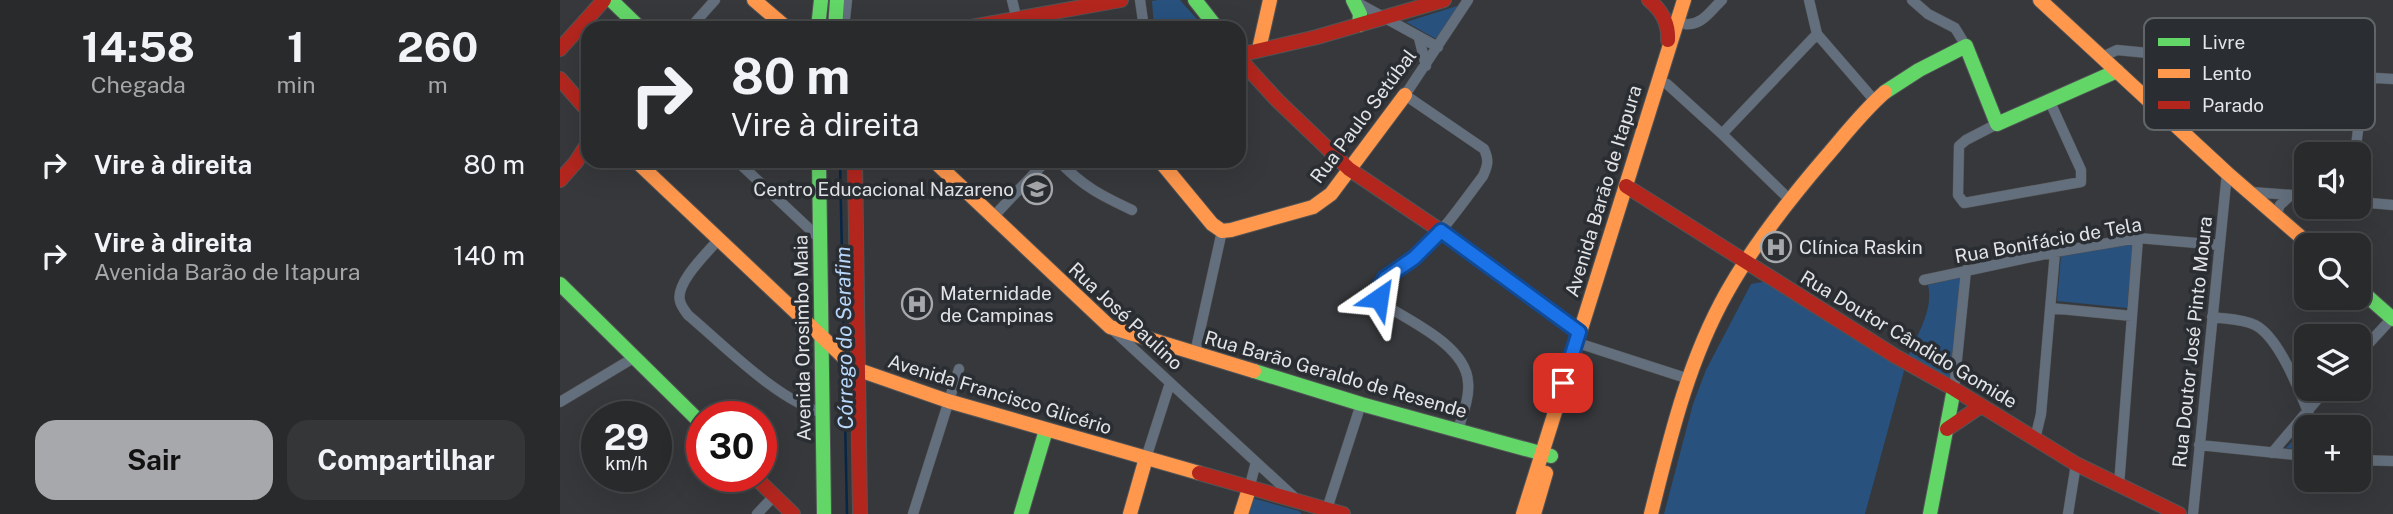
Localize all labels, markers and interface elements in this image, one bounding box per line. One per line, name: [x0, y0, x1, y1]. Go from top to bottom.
legend: [2144, 18, 2375, 130]
text: 14:58: [82, 22, 195, 71]
text: 1: [287, 22, 305, 71]
text: 260: [397, 22, 478, 71]
text: Livre: [2202, 31, 2245, 53]
street label: Rua Paulo Setúbal: [1305, 45, 1421, 187]
text: 80 m: [731, 47, 850, 105]
icon: right: [616, 49, 707, 140]
text: Lento: [2202, 62, 2252, 84]
text: Chegada: [91, 71, 186, 98]
text: min: [276, 71, 316, 98]
text: m: [428, 71, 448, 98]
street label: Avenida Barão de Itapura: [1560, 83, 1646, 299]
text: Parado: [2202, 94, 2264, 116]
text: Vire à direita: [731, 106, 919, 143]
map controls: [2294, 142, 2371, 492]
button: sound: [2294, 142, 2371, 219]
icon: right: [35, 146, 73, 184]
text: Vire à direita: [94, 149, 252, 180]
text: 80 m: [464, 149, 525, 180]
school or university icon: Centro Educacional Nazareno: [1020, 172, 1054, 206]
place label: Centro Educacional Nazareno: [753, 178, 1014, 200]
street label: Rua Bonifácio de Tela: [1953, 213, 2143, 267]
street label: Rua Doutor José Pinto Moura: [2168, 215, 2216, 469]
text: Vire à direita: [94, 227, 252, 258]
hospital icon: Clínica Raskin: [1759, 230, 1793, 264]
button: search: [2294, 233, 2371, 310]
street label: Avenida Orosimbo Maia: [789, 235, 815, 441]
place label: Clínica Raskin: [1799, 236, 1923, 258]
icon: right: [35, 237, 73, 275]
text: 140 m: [453, 240, 525, 271]
water label: Córrego do Serafim: [830, 246, 858, 430]
text: Avenida Barão de Itapura: [94, 258, 361, 285]
street label: Rua José Paulino: [1065, 258, 1187, 374]
position arrow: [1342, 261, 1416, 335]
street label: Rua Doutor Cândido Gomide: [1797, 266, 2021, 412]
place label: Maternidade de Campinas: [940, 282, 1054, 326]
hospital icon: Maternidade de Campinas: [900, 287, 934, 321]
button: layers: [2294, 324, 2371, 401]
street label: Rua Barão Geraldo de Resende: [1202, 326, 1470, 422]
street label: Avenida Francisco Glicério: [886, 349, 1114, 439]
pin: [1533, 353, 1593, 413]
icon: arrive: [1544, 364, 1582, 402]
speed limit sign: 30: [686, 401, 777, 492]
button: +: [2294, 415, 2371, 492]
text: 29: [604, 417, 649, 458]
button: Sair: [35, 420, 273, 500]
button: Compartilhar: [287, 420, 525, 500]
text: km/h: [605, 453, 648, 474]

